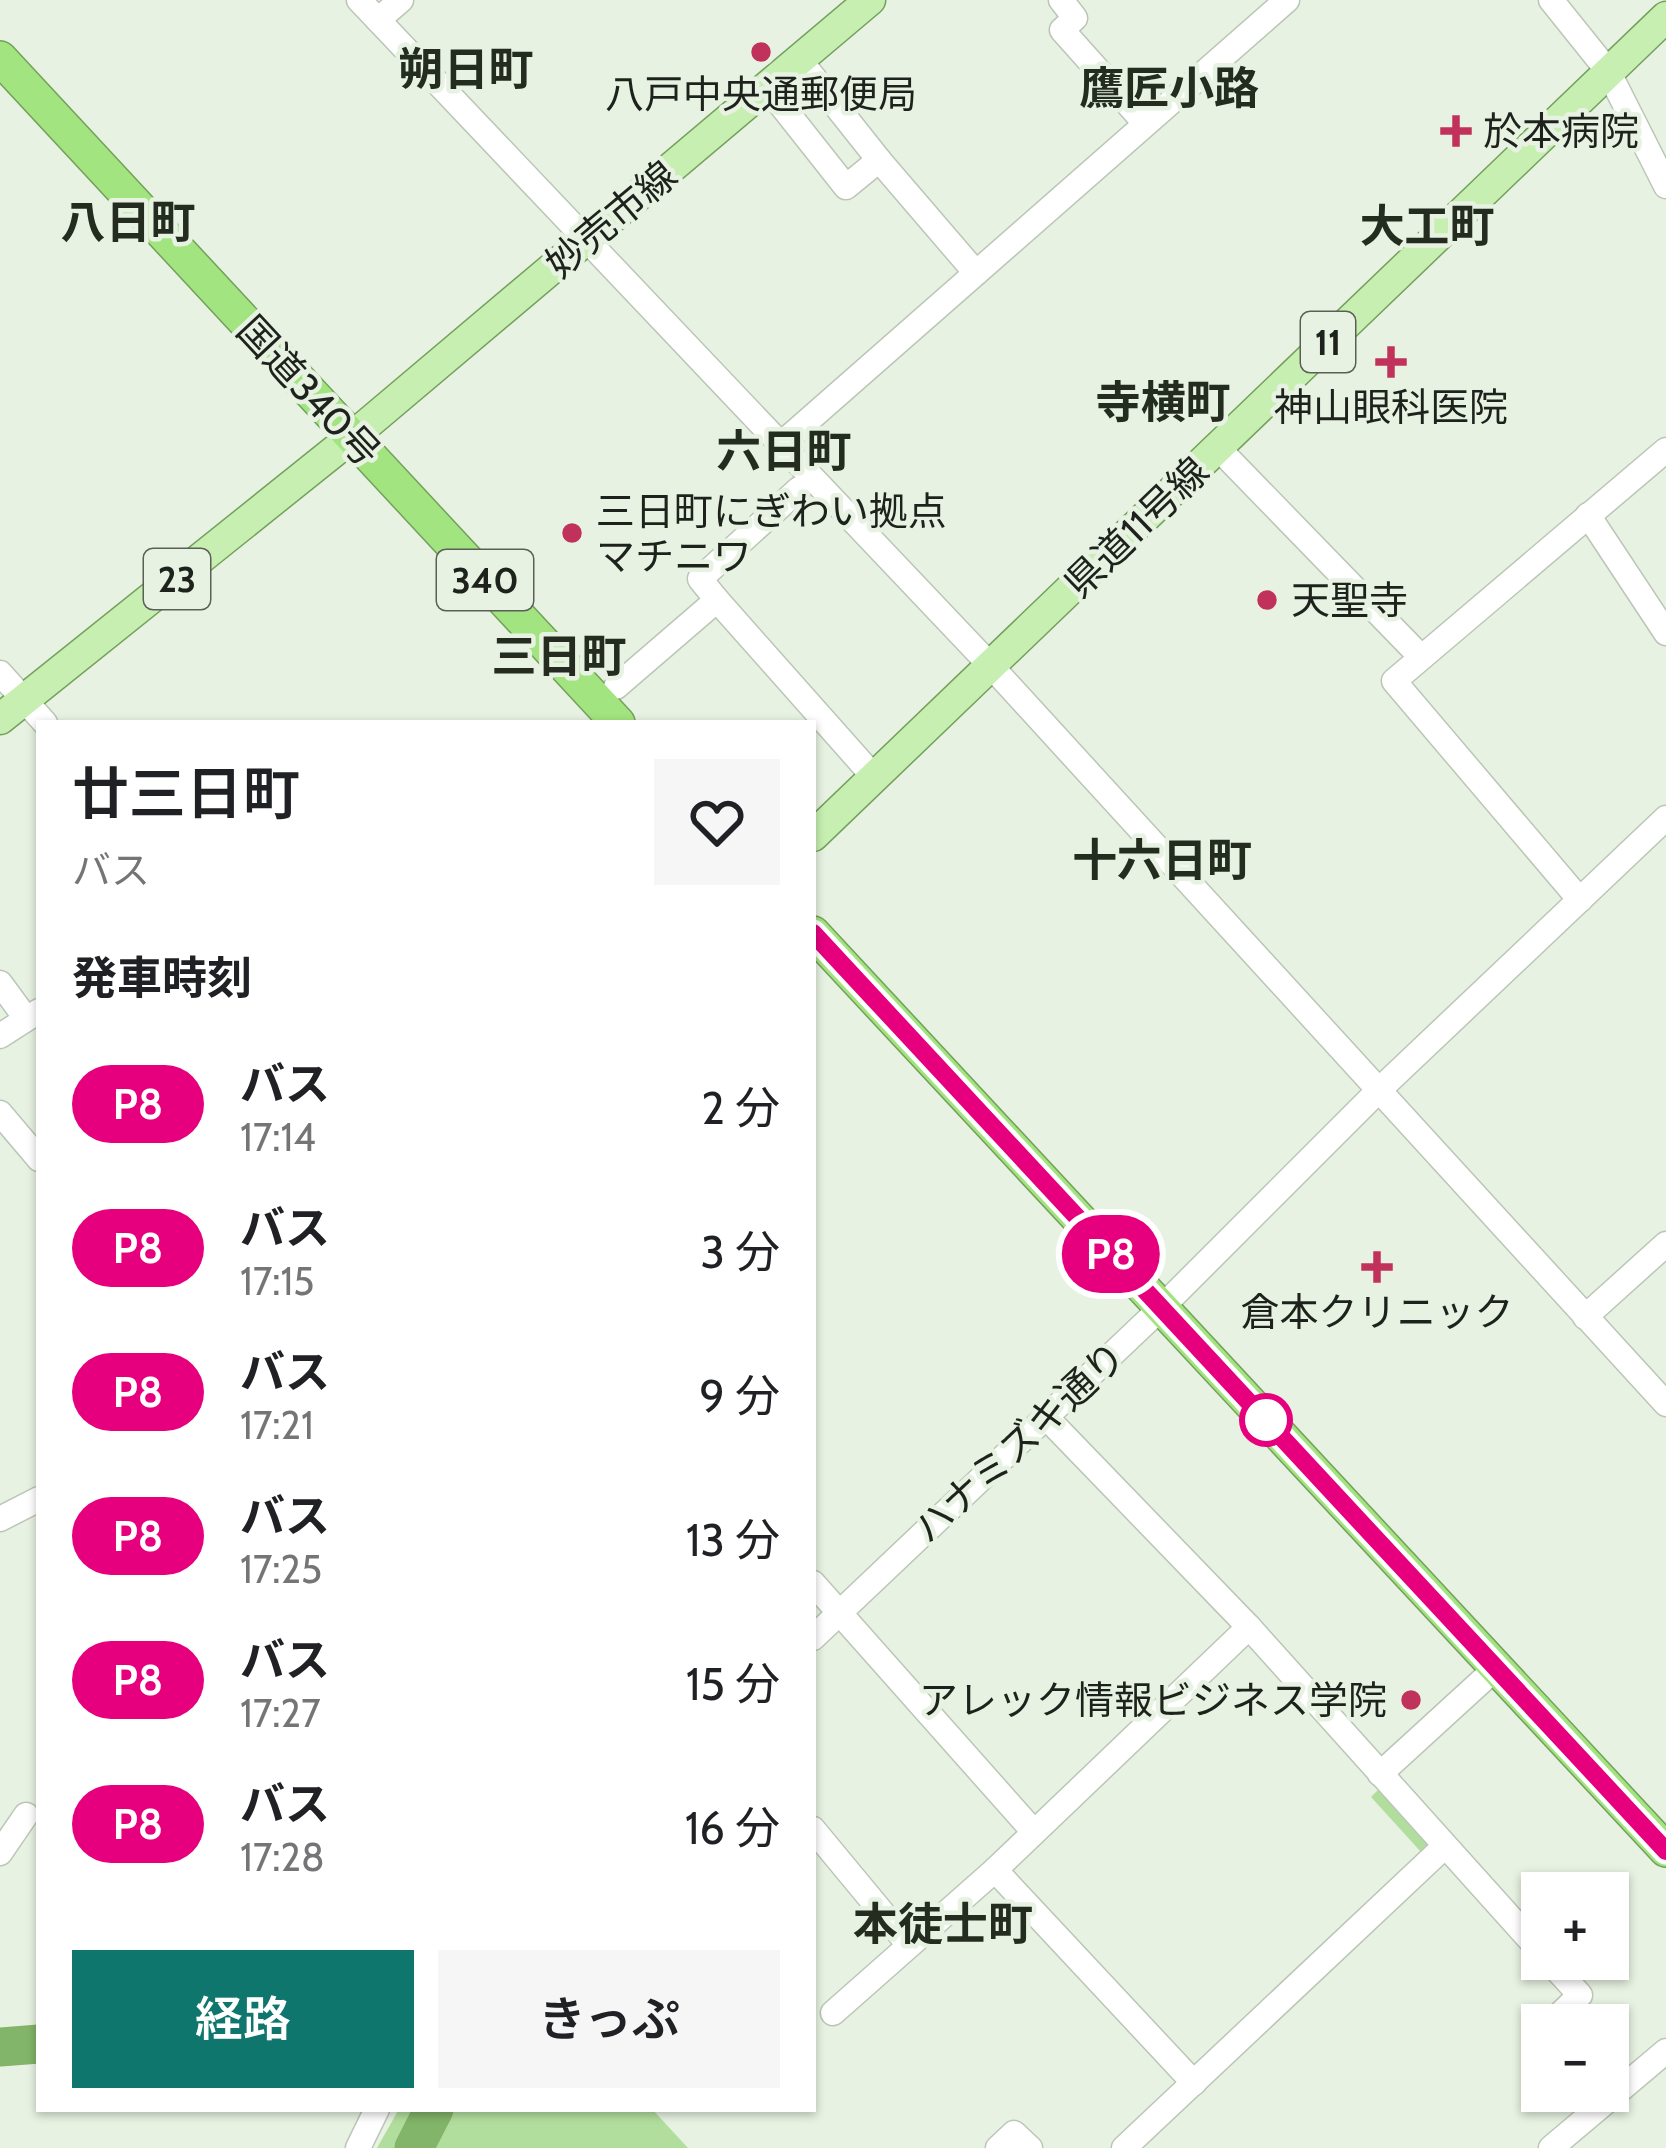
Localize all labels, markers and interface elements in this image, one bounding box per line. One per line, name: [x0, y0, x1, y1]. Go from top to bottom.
marker: 八戸中央通郵便局: [748, 39, 774, 65]
district label: 朔日町: [398, 42, 534, 96]
district label: 鷹匠小路: [1079, 61, 1259, 115]
place label: 八戸中央通郵便局: [605, 70, 917, 118]
place label: 於本病院: [1483, 107, 1639, 155]
marker: 於本病院: [1440, 115, 1472, 147]
street label: 妙売市線: [536, 150, 686, 288]
district label: 八日町: [60, 195, 196, 249]
district label: 大工町: [1359, 199, 1495, 253]
street label: 国道340号: [227, 306, 391, 476]
road number: 11: [1301, 312, 1355, 372]
marker: 神山眼科医院: [1375, 346, 1407, 378]
district label: 寺横町: [1095, 375, 1231, 429]
place label: 神山眼科医院: [1274, 383, 1508, 431]
district label: 六日町: [716, 424, 852, 478]
street label: 県道11号線: [1054, 447, 1218, 607]
place label: 三日町にぎわい拠点 マチニワ: [596, 487, 947, 580]
marker: 三日町にぎわい拠点 マチニワ: [559, 520, 585, 546]
road number: 23: [144, 549, 210, 609]
road number: 340: [437, 550, 533, 610]
place label: 天聖寺: [1291, 576, 1408, 624]
marker: 天聖寺: [1254, 587, 1280, 613]
district label: 三日町: [491, 629, 627, 683]
text: 廿三日町: [72, 759, 300, 828]
button: heart: [654, 759, 780, 885]
district label: 十六日町: [1072, 833, 1252, 887]
text: バス: [72, 846, 150, 894]
text: 発車時刻: [72, 951, 252, 1005]
text: バス: [240, 1057, 330, 1111]
text: P8: [113, 1078, 163, 1130]
text: 2 分: [701, 1081, 780, 1135]
text: 17:14: [240, 1113, 316, 1161]
text: バス: [240, 1201, 330, 1255]
line badge: P8: [1057, 1215, 1165, 1293]
text: P8: [113, 1222, 163, 1274]
text: 3 分: [701, 1225, 780, 1279]
text: P8: [1086, 1228, 1136, 1280]
marker: 倉本クリニック: [1361, 1251, 1393, 1283]
text: 17:15: [240, 1257, 314, 1305]
place label: 倉本クリニック: [1240, 1288, 1514, 1336]
street label: ハナミズキ通り: [903, 1331, 1135, 1553]
text: バス: [240, 1345, 330, 1399]
text: P8: [113, 1366, 163, 1418]
text: 9 分: [699, 1369, 780, 1423]
unlabelled marker: [1241, 1395, 1291, 1445]
text: 17:21: [240, 1401, 314, 1449]
text: バス: [240, 1489, 330, 1543]
text: P8: [113, 1510, 163, 1562]
text: 13 分: [686, 1513, 780, 1567]
text: 17:25: [240, 1545, 322, 1593]
text: バス: [240, 1633, 330, 1687]
text: P8: [113, 1654, 163, 1706]
text: 15 分: [686, 1657, 780, 1711]
place label: アレック情報ビジネス学院: [919, 1676, 1387, 1724]
marker: アレック情報ビジネス学院: [1398, 1687, 1424, 1713]
text: 17:27: [240, 1689, 321, 1737]
text: バス: [240, 1777, 330, 1831]
text: P8: [113, 1798, 163, 1850]
text: 16 分: [685, 1801, 780, 1855]
text: 17:28: [240, 1833, 325, 1881]
map controls: [1521, 1872, 1629, 2112]
button: +: [1521, 1872, 1629, 1980]
district label: 本徒士町: [853, 1897, 1033, 1951]
button: 経路: [72, 1950, 414, 2088]
button: きっぷ: [438, 1950, 780, 2088]
button: −: [1521, 2004, 1629, 2112]

